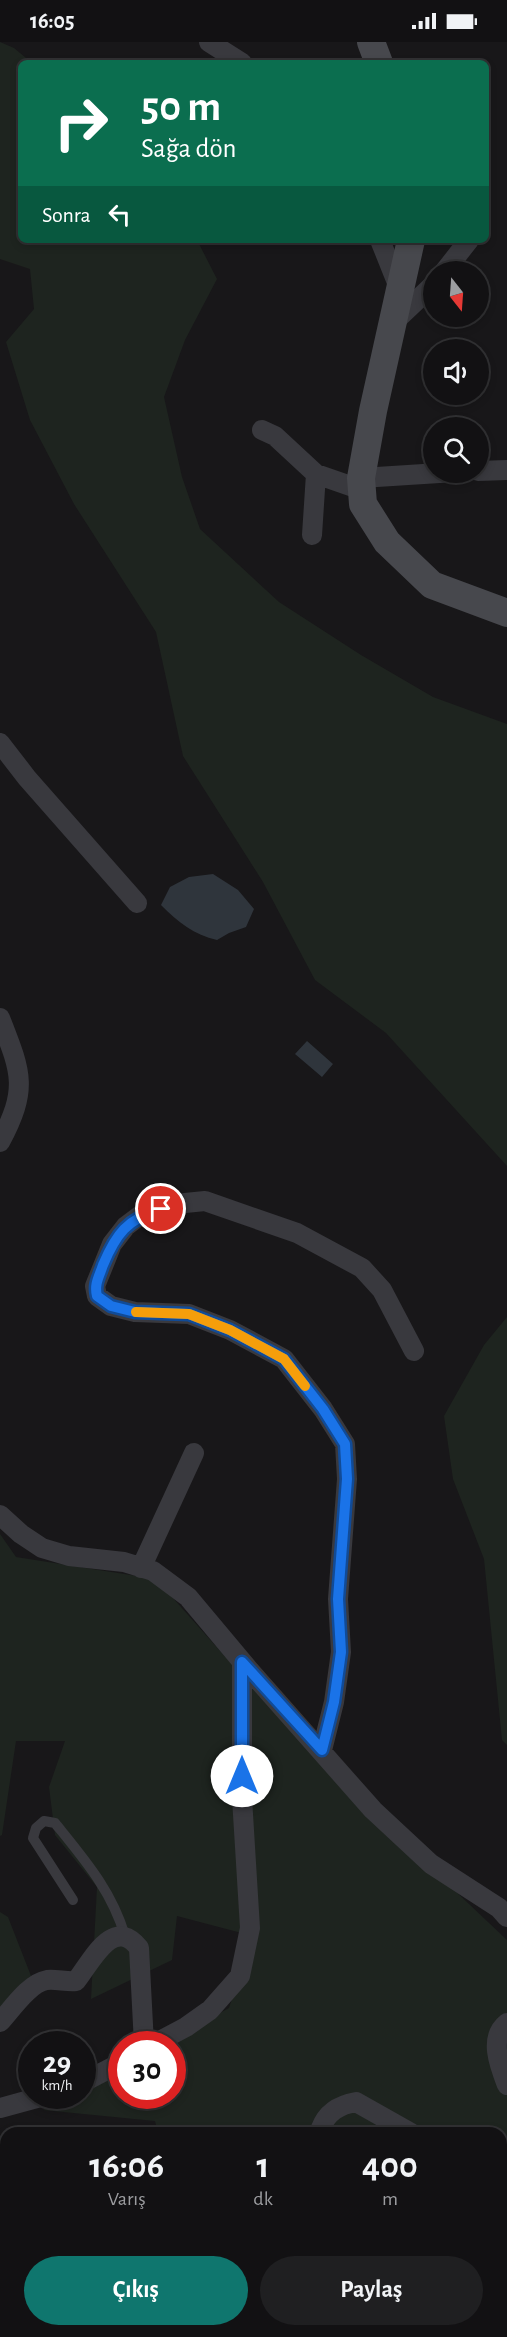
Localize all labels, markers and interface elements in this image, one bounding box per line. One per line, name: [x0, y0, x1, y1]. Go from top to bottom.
text: 16:05: [30, 10, 75, 32]
icon: right: [42, 84, 120, 162]
text: 50 m: [141, 86, 221, 128]
text: Sağa dön: [141, 135, 236, 162]
icon: left: [103, 198, 136, 231]
text: Sonra: [42, 204, 91, 226]
north arrow: [423, 261, 489, 327]
map controls: [423, 261, 489, 483]
button: sound: [423, 339, 489, 405]
button: search: [423, 417, 489, 483]
pin: [135, 1183, 186, 1234]
icon: arrive: [144, 1192, 177, 1225]
position arrow: [210, 1744, 274, 1808]
speed limit sign: 30: [108, 2031, 186, 2109]
text: 29: [43, 2048, 71, 2078]
text: km/h: [42, 2078, 72, 2093]
text: 16:06: [89, 2148, 164, 2184]
text: 1: [257, 2148, 270, 2184]
text: 400: [362, 2148, 418, 2184]
text: Varış: [108, 2189, 146, 2209]
text: dk: [253, 2189, 273, 2209]
text: m: [382, 2189, 398, 2209]
button: Çıkış: [24, 2256, 248, 2325]
button: Paylaş: [260, 2256, 483, 2325]

